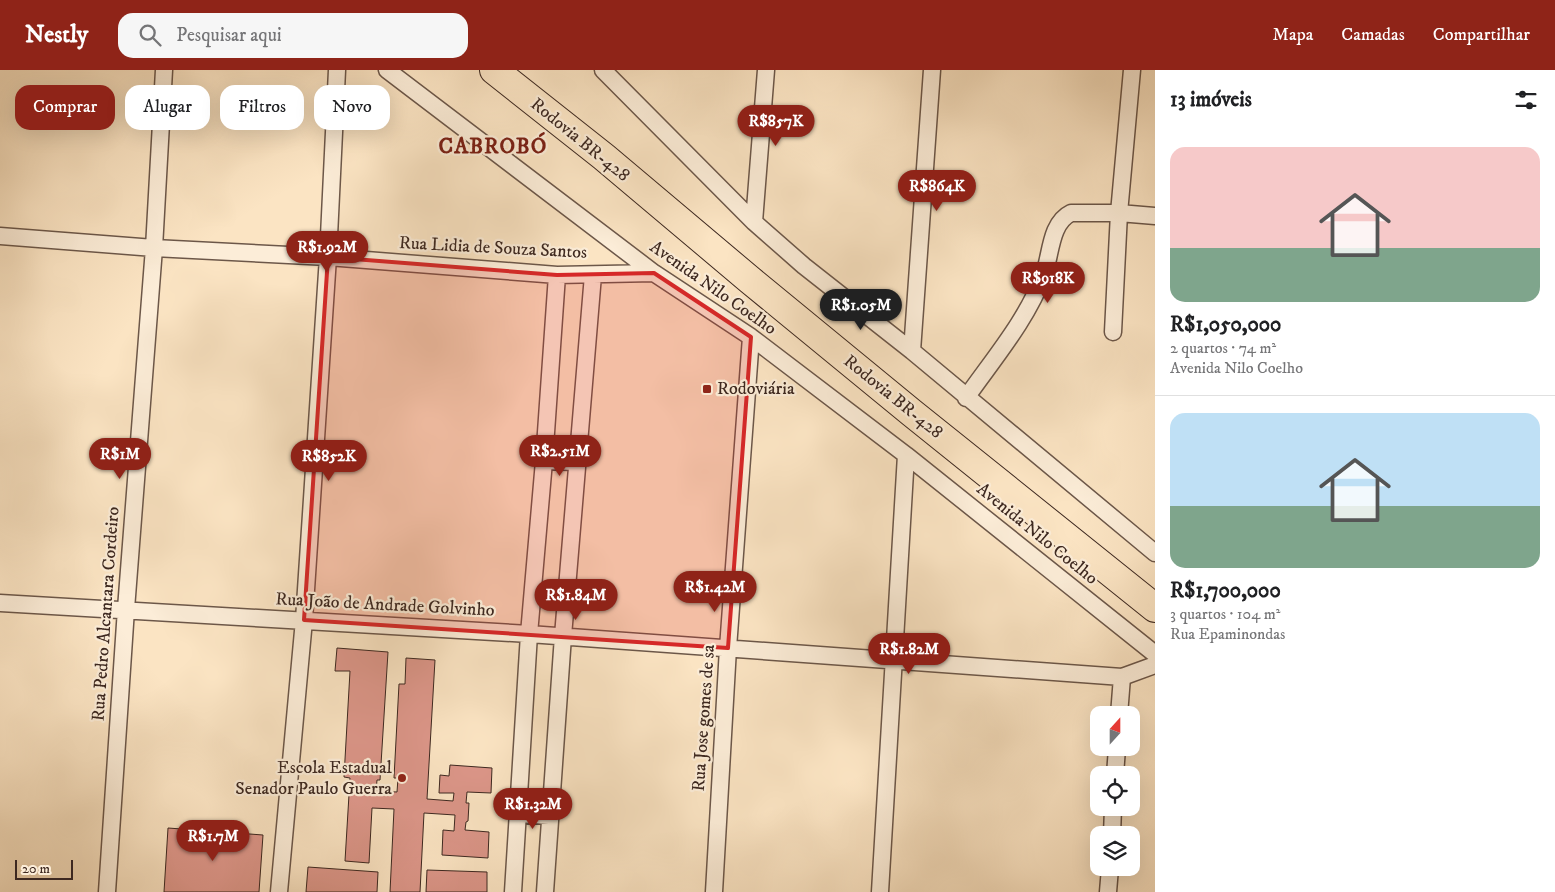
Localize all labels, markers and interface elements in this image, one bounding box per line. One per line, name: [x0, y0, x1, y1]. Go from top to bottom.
search box: [118, 13, 468, 58]
text: Nestly: [25, 20, 88, 50]
icon: search: [136, 21, 164, 49]
text: Pesquisar aqui: [176, 24, 282, 47]
text: Mapa: [1273, 24, 1313, 46]
text: Camadas: [1341, 24, 1405, 46]
text: Compartilhar: [1433, 24, 1530, 46]
chip: Comprar: [15, 85, 115, 130]
chip: Alugar: [125, 85, 210, 130]
chip: Filtros: [220, 85, 304, 130]
chip: Novo: [314, 85, 390, 130]
icon: filters: [1512, 86, 1540, 114]
text: 13 imóveis: [1170, 87, 1252, 113]
street label: Rodovia BR-428: [526, 93, 634, 187]
pin: R$857K: [735, 104, 817, 147]
text: R$857K: [749, 111, 804, 131]
district label: CABROBÓ: [439, 132, 547, 160]
pin: R$864K: [896, 170, 978, 212]
text: R$864K: [909, 176, 965, 196]
icon: home: [1310, 180, 1400, 270]
pin: R$1.92M: [281, 230, 373, 273]
street label: Rua Lidia de Souza Santos: [398, 232, 588, 264]
street label: Avenida Nilo Coelho: [645, 236, 781, 340]
text: R$1.92M: [297, 237, 357, 257]
pin: R$918K: [1007, 262, 1089, 304]
text: R$918K: [1022, 268, 1074, 288]
pin: R$1.05M: [815, 288, 907, 331]
text: R$1.05M: [831, 295, 891, 315]
text: R$1,050,000: [1170, 312, 1281, 338]
text: 2 quartos · 74 m²: [1170, 338, 1276, 358]
street label: Rodovia BR-428: [839, 350, 947, 444]
text: Avenida Nilo Coelho: [1170, 358, 1303, 378]
place label: Rodoviária: [717, 378, 795, 400]
marker: Rodoviária: [701, 383, 713, 395]
pin: R$2.51M: [514, 434, 606, 477]
pin: R$1M: [90, 438, 150, 480]
pin: R$852K: [288, 440, 370, 482]
text: R$2.51M: [530, 441, 590, 461]
text: R$1M: [100, 444, 140, 464]
icon: home: [1310, 445, 1400, 535]
text: R$852K: [302, 446, 356, 466]
street label: Avenida Nilo Coelho: [972, 478, 1102, 590]
street label: Rua Pedro Alcantara Cordeiro: [88, 506, 124, 722]
pin: R$1.42M: [669, 570, 761, 613]
text: R$1.42M: [685, 577, 745, 597]
pin: R$1.84M: [530, 578, 622, 621]
text: R$1,700,000: [1170, 578, 1281, 604]
text: R$1.84M: [546, 585, 606, 605]
street label: Rua João de Andrade Golvinho: [275, 588, 495, 622]
text: 3 quartos · 104 m²: [1170, 604, 1281, 624]
text: Rua Epaminondas: [1170, 624, 1285, 644]
pin: R$1.82M: [863, 632, 955, 675]
text: R$1.82M: [879, 639, 939, 659]
street label: Rua Jose gomes de sa: [688, 643, 720, 792]
north arrow: [1090, 706, 1140, 756]
map controls: [1090, 706, 1140, 876]
place label: Escola Estadual Senador Paulo Guerra: [235, 757, 393, 800]
button: locate: [1090, 766, 1140, 816]
marker: Escola Estadual Senador Paulo Guerra: [396, 772, 408, 784]
pin: R$1.32M: [487, 788, 579, 830]
text: R$1.32M: [504, 794, 562, 814]
pin: R$1.7M: [172, 820, 254, 862]
text: R$1.7M: [187, 826, 239, 846]
button: layers: [1090, 826, 1140, 876]
scale bar: [15, 857, 72, 880]
text: 20 m: [22, 860, 50, 878]

